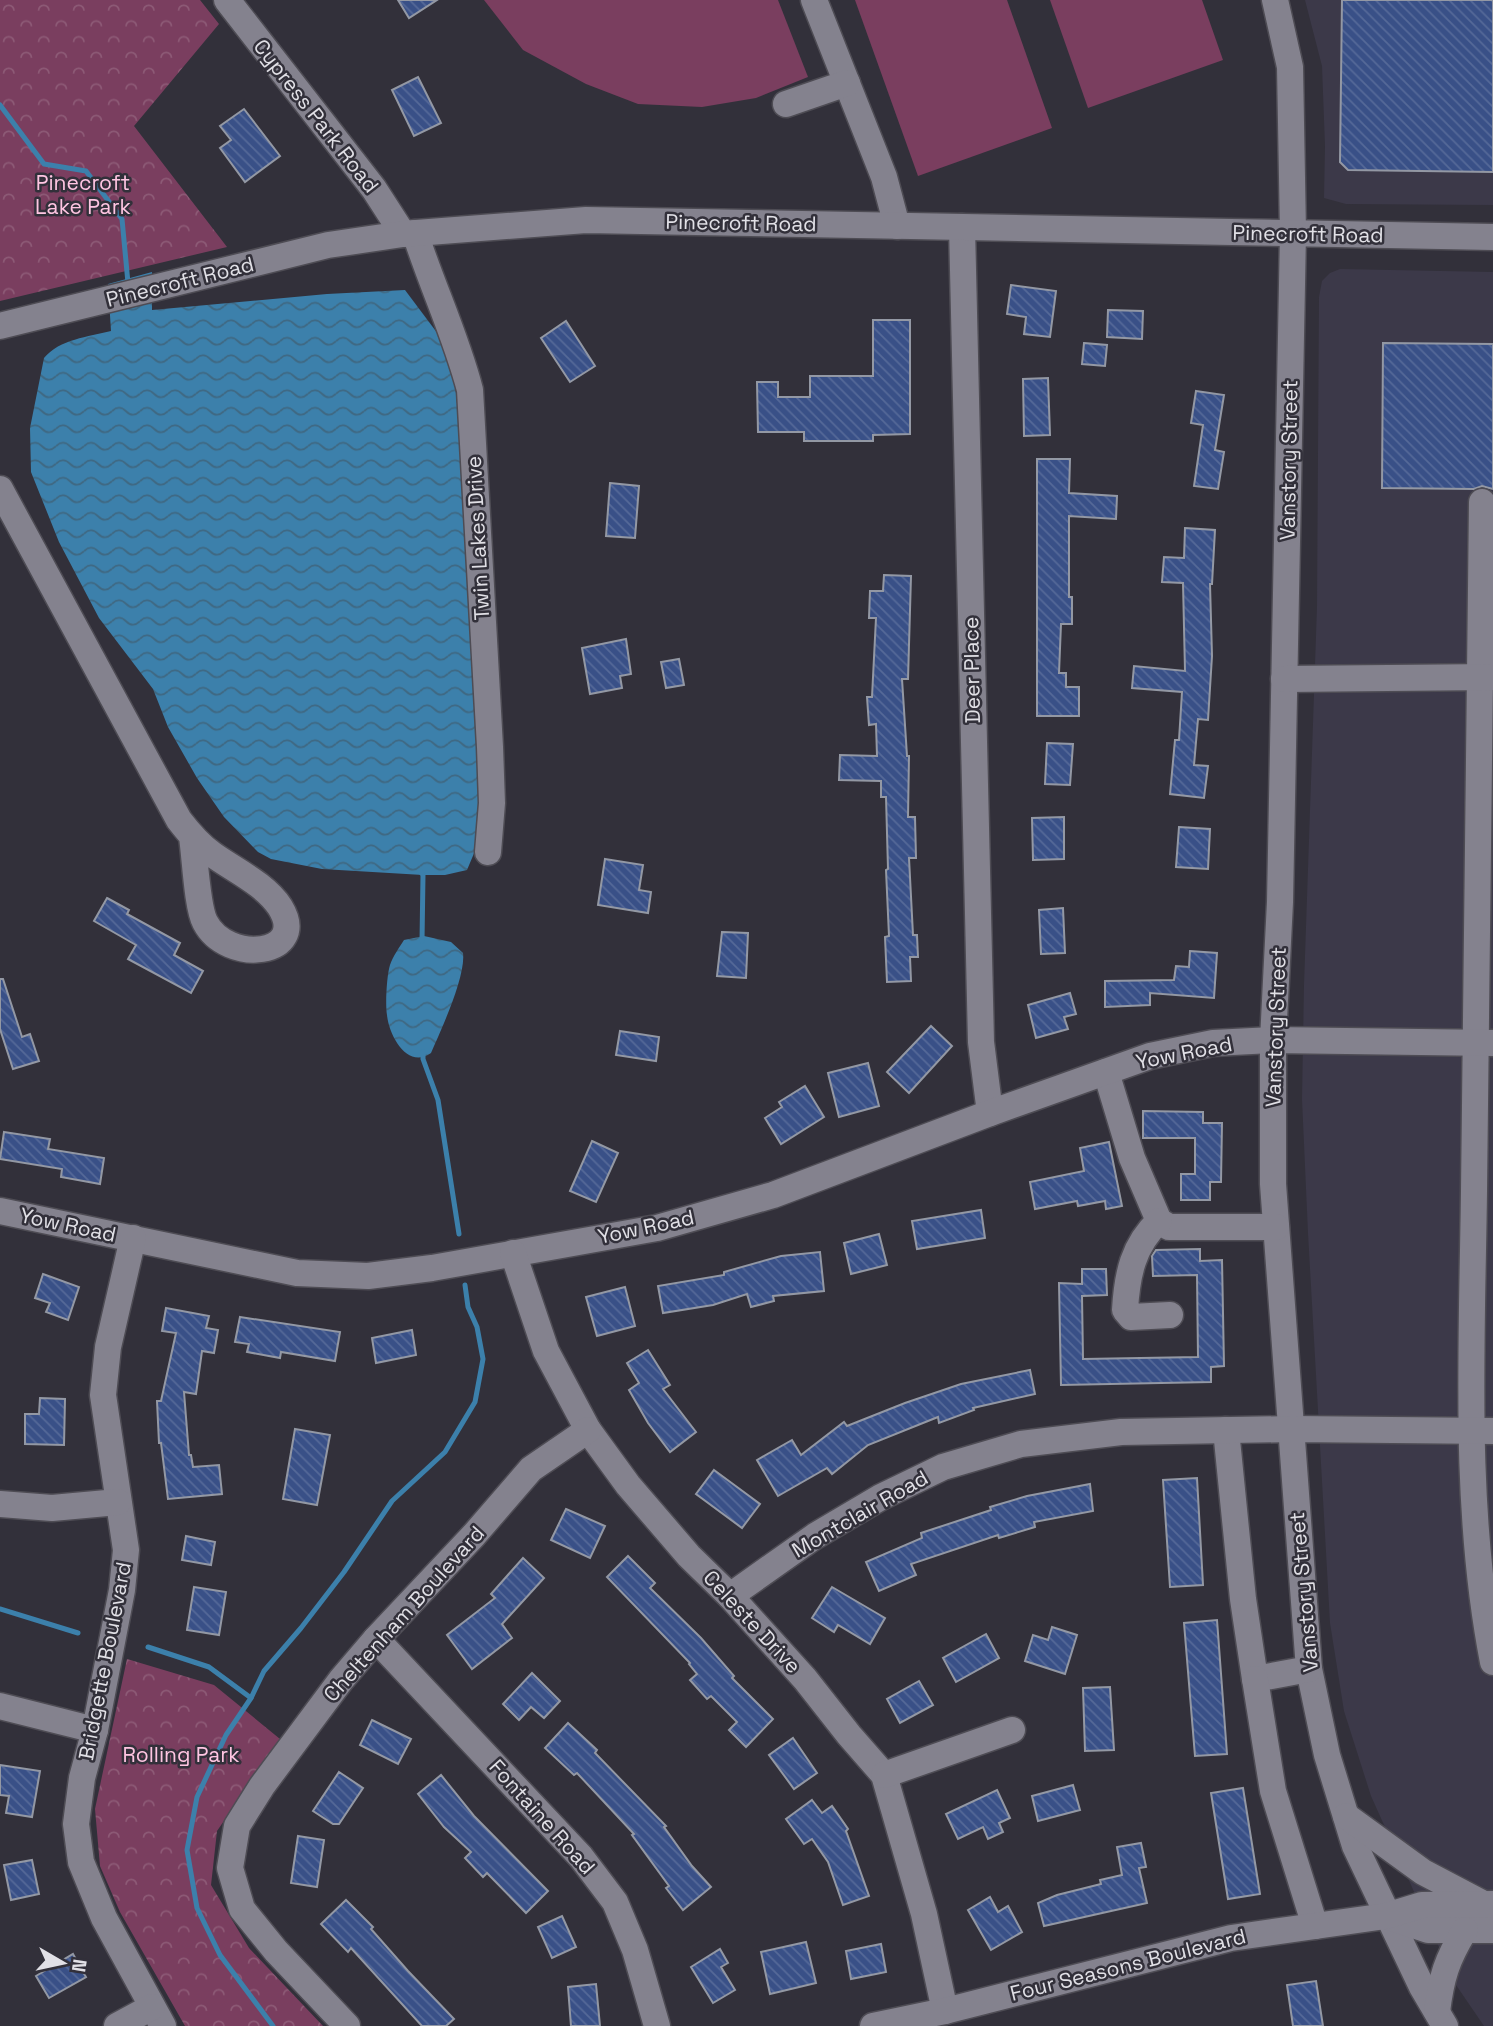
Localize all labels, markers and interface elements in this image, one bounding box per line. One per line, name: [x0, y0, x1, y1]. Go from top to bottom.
street label: Cypress Park Road: [248, 33, 385, 198]
park label: Pinecroft Lake Park: [35, 169, 131, 220]
street label: Pinecroft Road: [665, 208, 817, 237]
street label: Pinecroft Road: [1232, 219, 1384, 248]
street label: Pinecroft Road: [103, 250, 257, 313]
street label: Vanstory Street: [1274, 379, 1303, 541]
street label: Twin Lakes Drive: [460, 455, 495, 621]
street label: Deer Place: [957, 616, 986, 724]
street label: Vanstory Street: [1259, 946, 1292, 1108]
street label: Yow Road: [1133, 1030, 1234, 1075]
street label: Yow Road: [18, 1201, 119, 1248]
street label: Yow Road: [595, 1203, 696, 1250]
street label: Montclair Road: [787, 1464, 933, 1563]
street label: Vanstory Street: [1283, 1511, 1324, 1673]
street label: Cheltenham Boulevard: [317, 1520, 490, 1707]
street label: Bridgette Boulevard: [72, 1559, 137, 1762]
street label: Celeste Drive: [698, 1564, 807, 1679]
park label: Rolling Park: [122, 1741, 240, 1768]
street label: Fontaine Road: [484, 1753, 601, 1880]
street label: Four Seasons Boulevard: [1007, 1922, 1249, 2007]
north arrow: [28, 1928, 98, 1998]
text: N: [66, 1957, 93, 1974]

